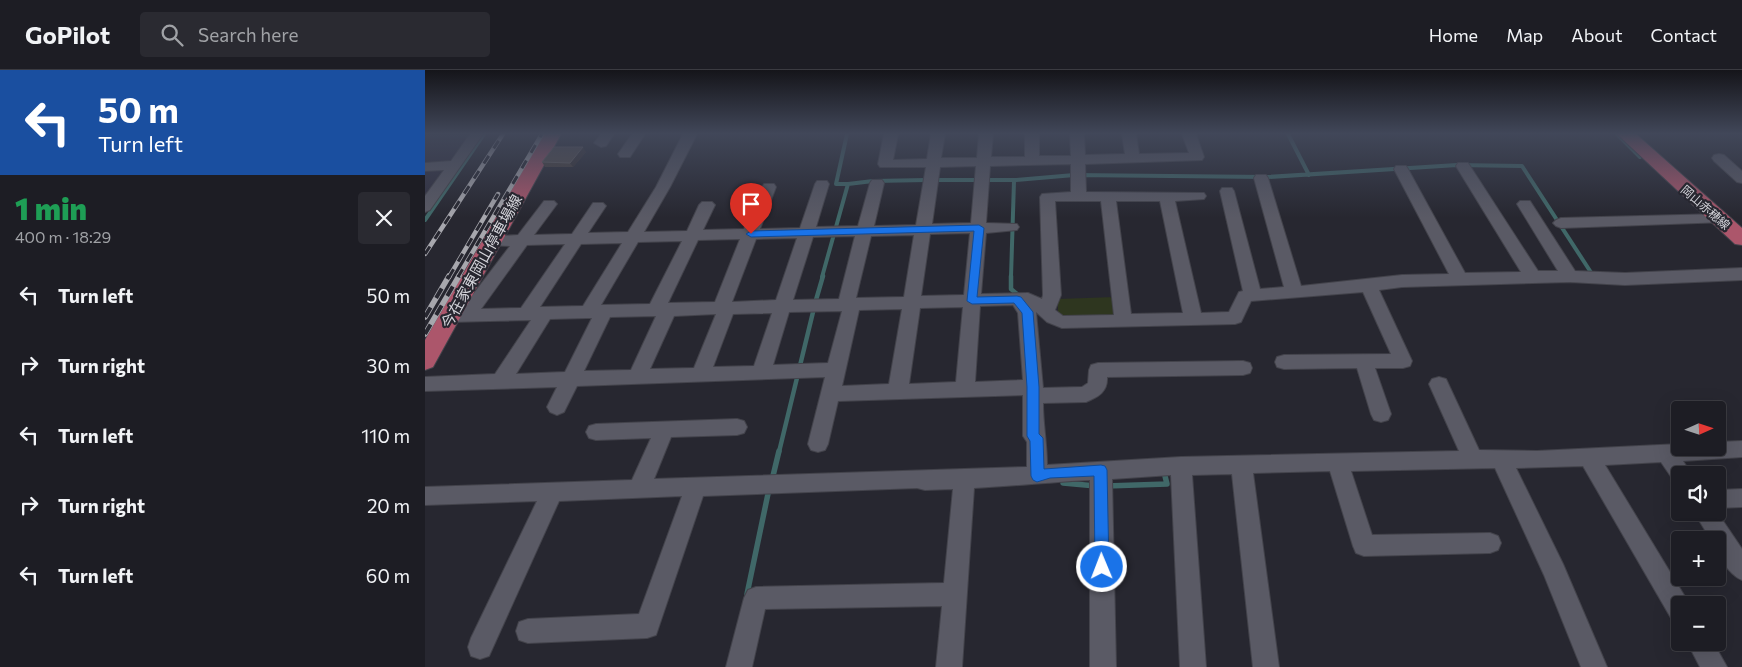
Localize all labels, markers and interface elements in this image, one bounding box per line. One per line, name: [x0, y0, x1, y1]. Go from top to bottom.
search box: [140, 12, 490, 57]
text: GoPilot: [25, 20, 110, 49]
icon: search: [158, 21, 186, 49]
text: Search here: [198, 23, 299, 46]
text: Home: [1429, 24, 1478, 46]
text: Map: [1506, 24, 1543, 46]
text: About: [1571, 24, 1623, 46]
text: Contact: [1651, 24, 1717, 46]
text: 50 m: [98, 87, 179, 130]
icon: left: [15, 90, 80, 155]
text: Turn left: [98, 130, 183, 157]
street label: 岡山赤穂線: [1679, 182, 1733, 232]
pin: [730, 183, 772, 234]
text: 1 min: [15, 189, 87, 226]
icon: arrive: [737, 190, 765, 218]
street label: 今在家東岡山停車場線: [437, 191, 525, 331]
button: close: [358, 192, 410, 244]
text: 400 m · 18:29: [15, 227, 111, 246]
icon: left: [15, 281, 43, 309]
text: Turn left: [58, 284, 133, 307]
text: 50 m: [366, 284, 410, 307]
icon: right: [15, 351, 43, 379]
text: Turn right: [58, 354, 145, 377]
text: 30 m: [367, 354, 410, 377]
north arrow: [1671, 401, 1726, 456]
map controls: [1671, 401, 1726, 651]
icon: left: [15, 421, 43, 449]
text: Turn left: [58, 424, 133, 447]
text: 110 m: [361, 424, 410, 447]
button: sound: [1671, 466, 1726, 521]
icon: right: [15, 491, 43, 519]
text: Turn right: [58, 494, 145, 517]
text: 20 m: [367, 494, 410, 517]
button: +: [1671, 531, 1726, 586]
position arrow: [1075, 540, 1127, 592]
icon: left: [15, 561, 43, 589]
text: Turn left: [58, 564, 133, 587]
text: 60 m: [366, 564, 410, 587]
button: −: [1671, 596, 1726, 651]

